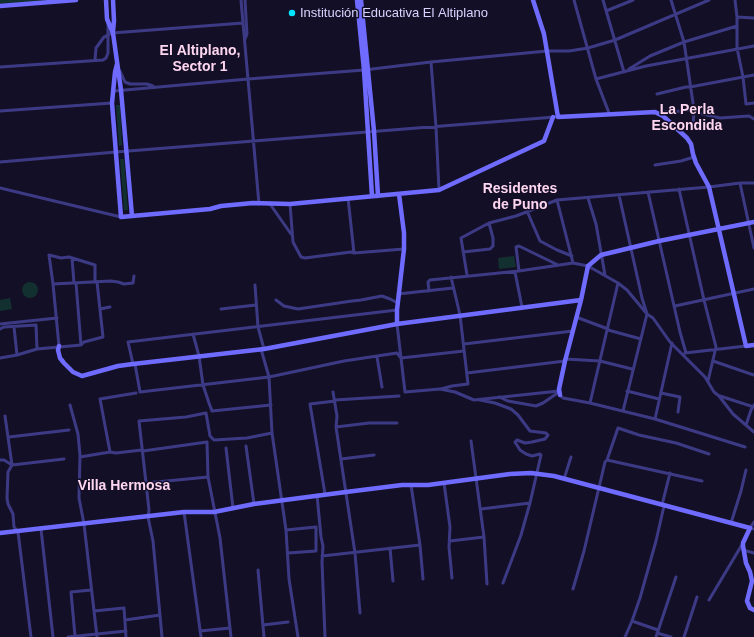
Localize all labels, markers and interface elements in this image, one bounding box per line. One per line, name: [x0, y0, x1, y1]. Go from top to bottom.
place label: Institución Educativa El Altiplano: [300, 5, 488, 21]
marker: Institución Educativa El Altiplano: [287, 8, 297, 18]
district label: El Altiplano, Sector 1: [160, 43, 240, 76]
district label: La Perla Escondida: [652, 102, 722, 134]
district label: Residentes de Puno: [483, 181, 557, 214]
district label: Villa Hermosa: [78, 478, 170, 494]

